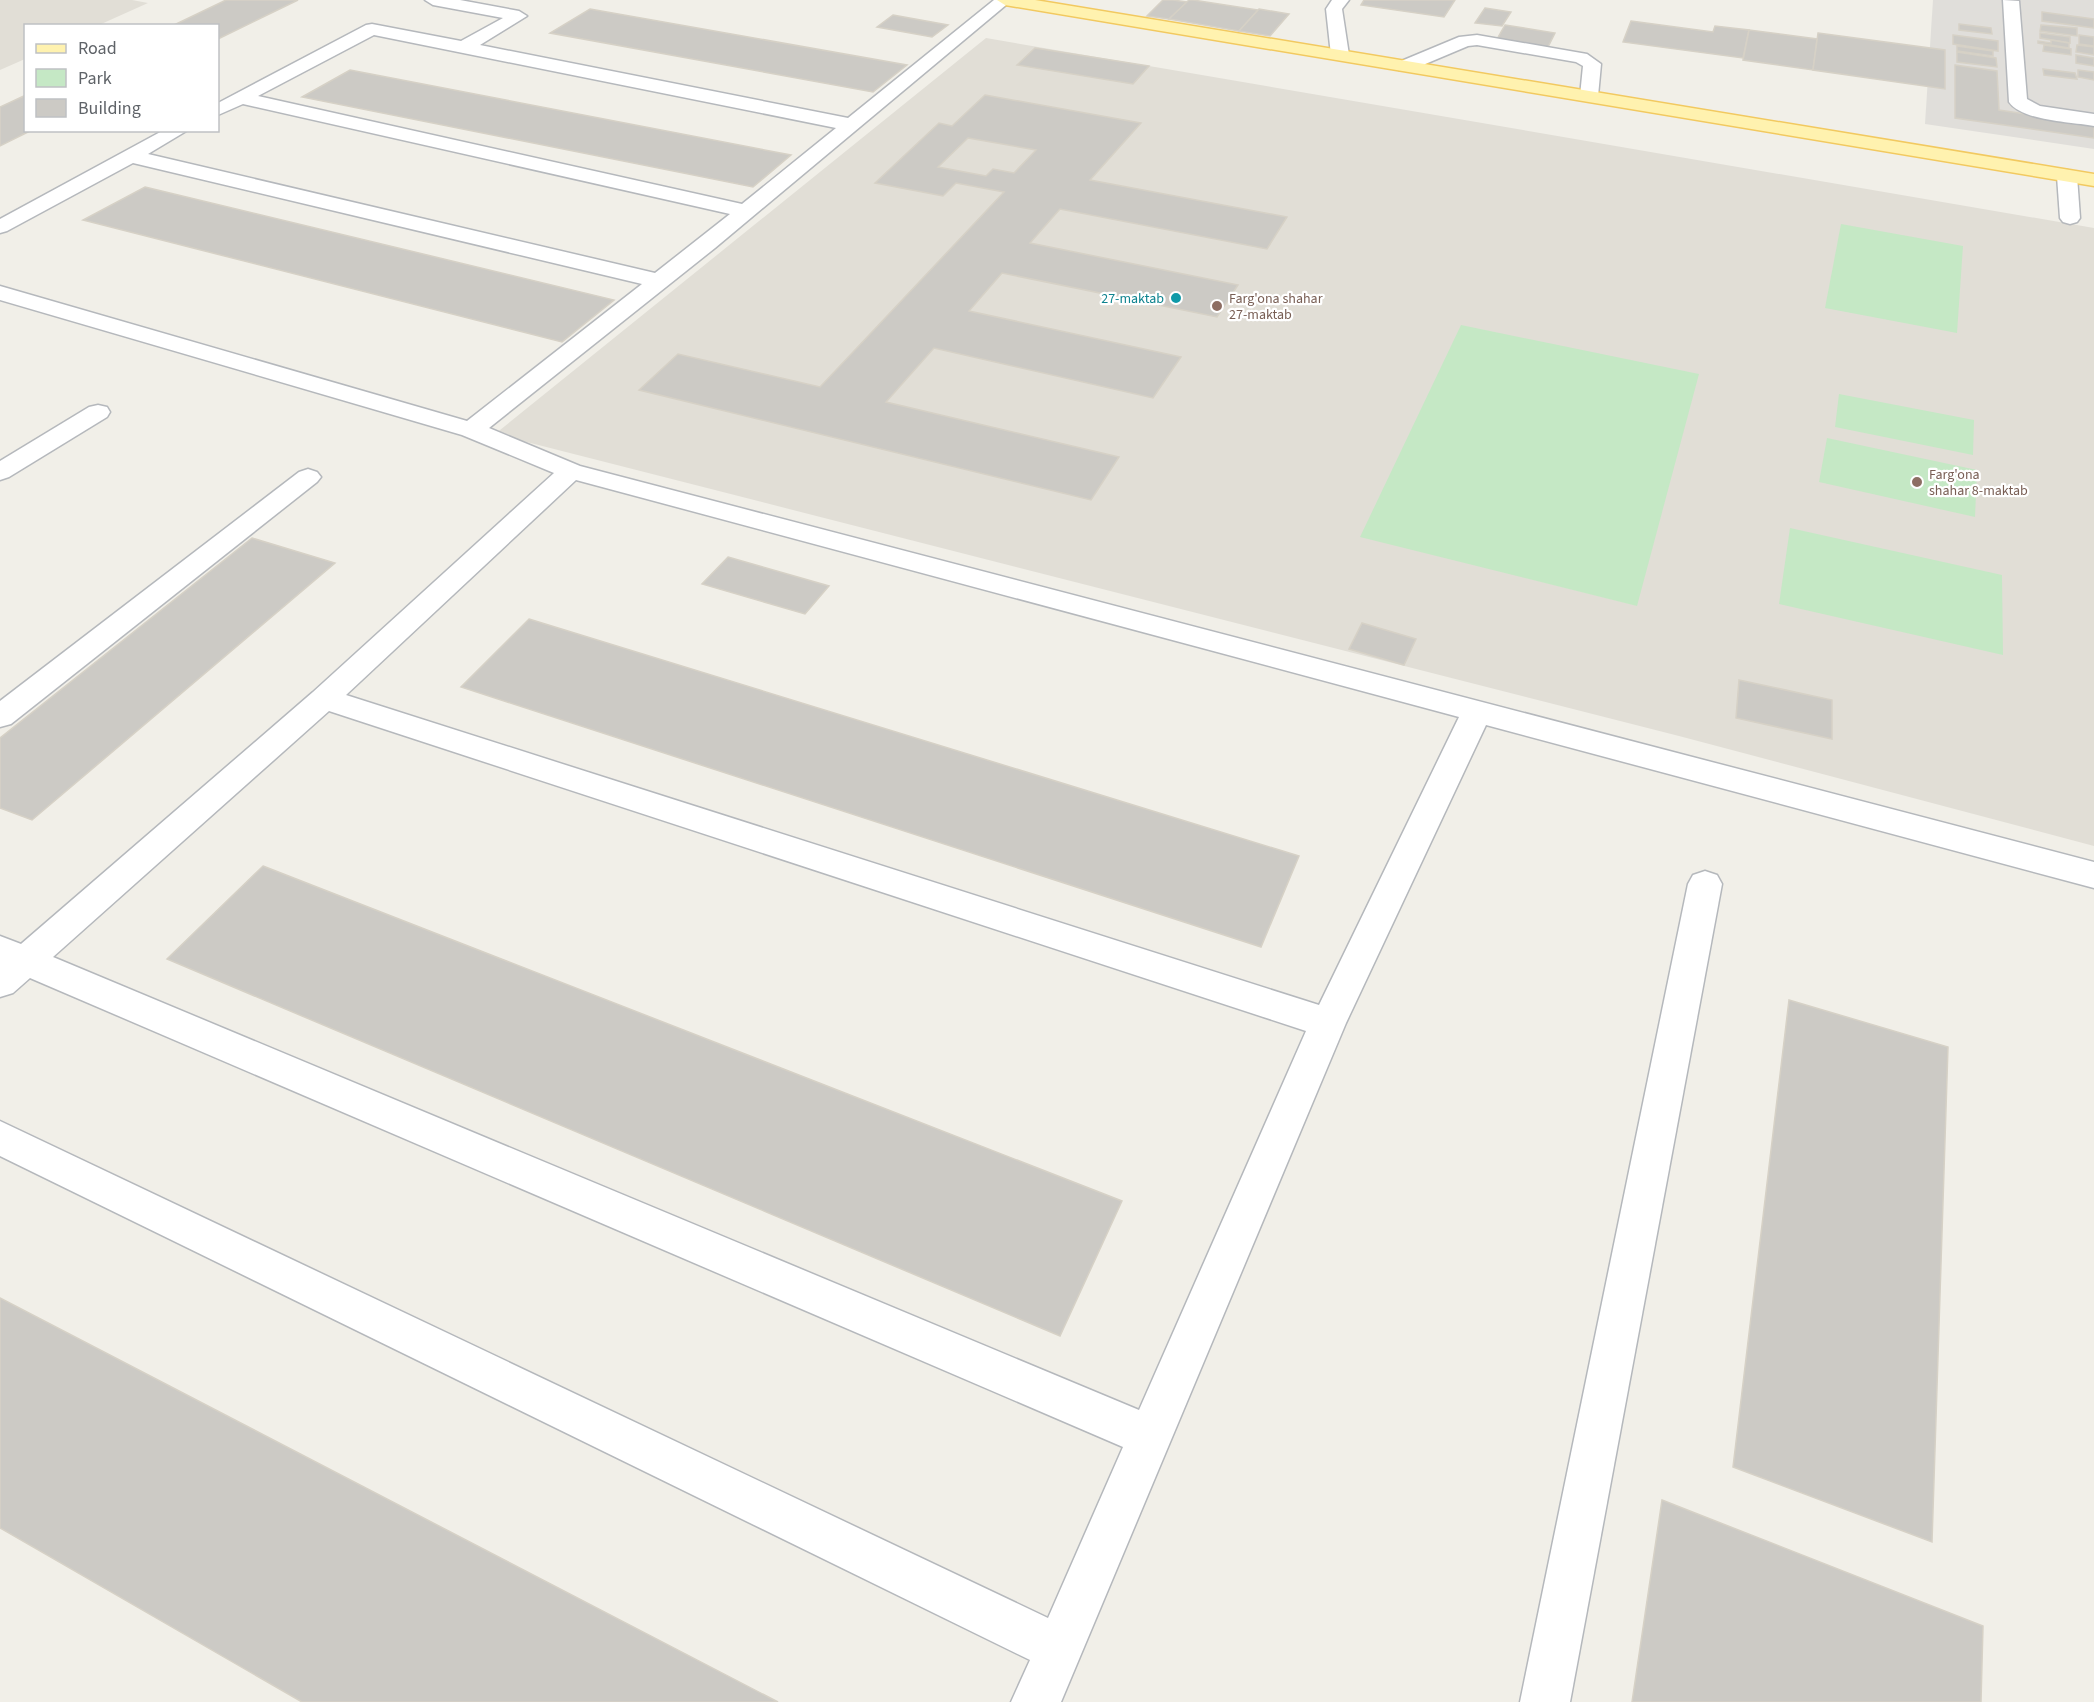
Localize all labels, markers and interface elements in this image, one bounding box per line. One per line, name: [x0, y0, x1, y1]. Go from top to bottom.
legend: [24, 24, 219, 132]
text: Road: [78, 36, 117, 61]
text: Park: [78, 66, 112, 91]
text: Building: [78, 96, 141, 121]
place label: 27-maktab: [1101, 289, 1164, 309]
place label: Farg'ona shahar 27-maktab: [1229, 289, 1323, 325]
marker: 27-maktab: [1169, 291, 1183, 305]
marker: Farg'ona shahar 27-maktab: [1210, 299, 1224, 313]
place label: Farg'ona shahar 8-maktab: [1929, 465, 2028, 501]
marker: Farg'ona shahar 8-maktab: [1910, 475, 1924, 489]

